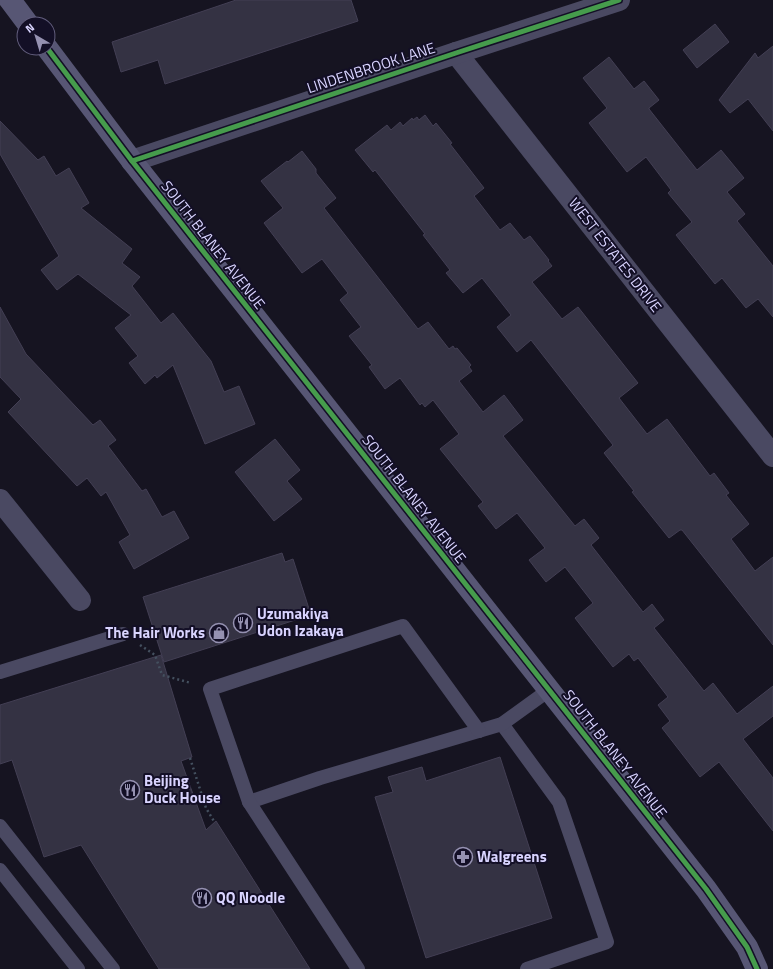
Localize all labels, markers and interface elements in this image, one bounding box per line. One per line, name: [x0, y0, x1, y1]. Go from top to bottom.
north arrow: [16, 16, 56, 56]
text: N: [22, 19, 38, 37]
street label: LINDENBROOK LANE: [304, 36, 438, 99]
street label: SOUTH BLANEY AVENUE: [156, 175, 271, 314]
street label: WEST ESTATES DRIVE: [563, 193, 668, 317]
street label: SOUTH BLANEY AVENUE: [357, 429, 472, 568]
place label: Uzumakiya Udon Izakaya: [257, 602, 344, 642]
restaurant icon: Uzumakiya Udon Izakaya: [232, 612, 254, 634]
place label: The Hair Works: [105, 621, 205, 644]
shop icon: The Hair Works: [208, 622, 230, 644]
street label: SOUTH BLANEY AVENUE: [558, 684, 673, 823]
place label: Beijing Duck House: [144, 769, 221, 809]
restaurant icon: Beijing Duck House: [119, 779, 141, 801]
place label: Walgreens: [477, 845, 547, 868]
pharmacy icon: Walgreens: [452, 846, 474, 868]
place label: QQ Noodle: [216, 886, 285, 909]
restaurant icon: QQ Noodle: [191, 887, 213, 909]

